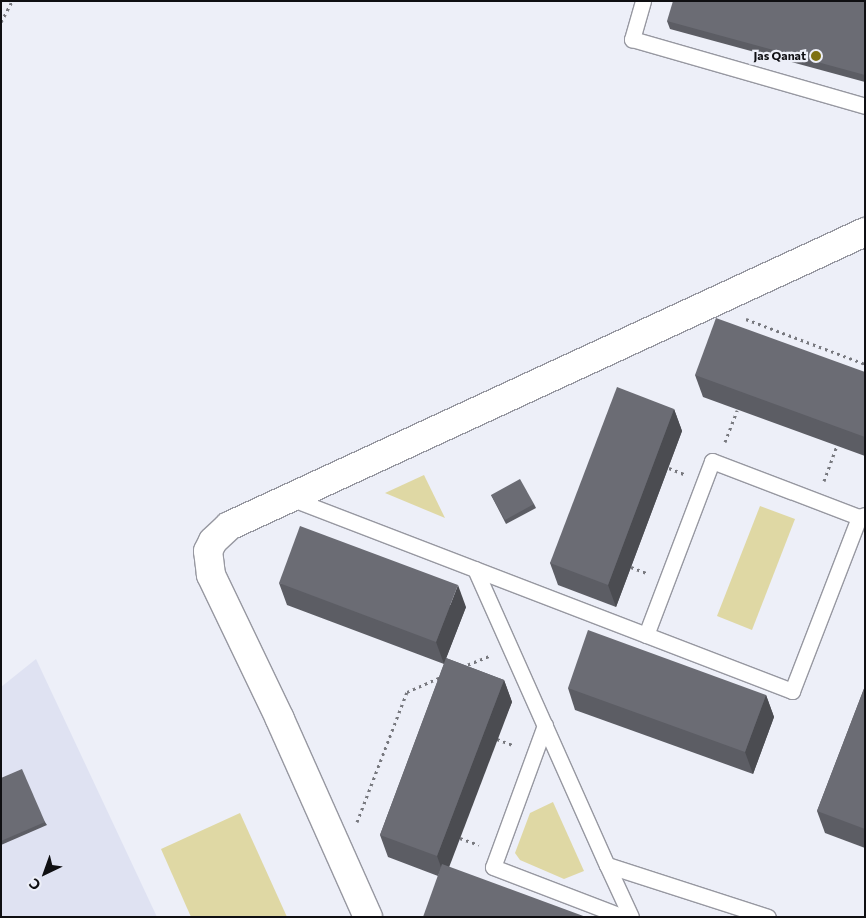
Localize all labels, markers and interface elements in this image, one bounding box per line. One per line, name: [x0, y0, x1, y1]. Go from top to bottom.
place label: Jas Qanat: [754, 49, 806, 63]
marker: Jas Qanat: [810, 50, 822, 62]
north arrow: [20, 848, 70, 898]
text: С: [25, 875, 44, 894]

